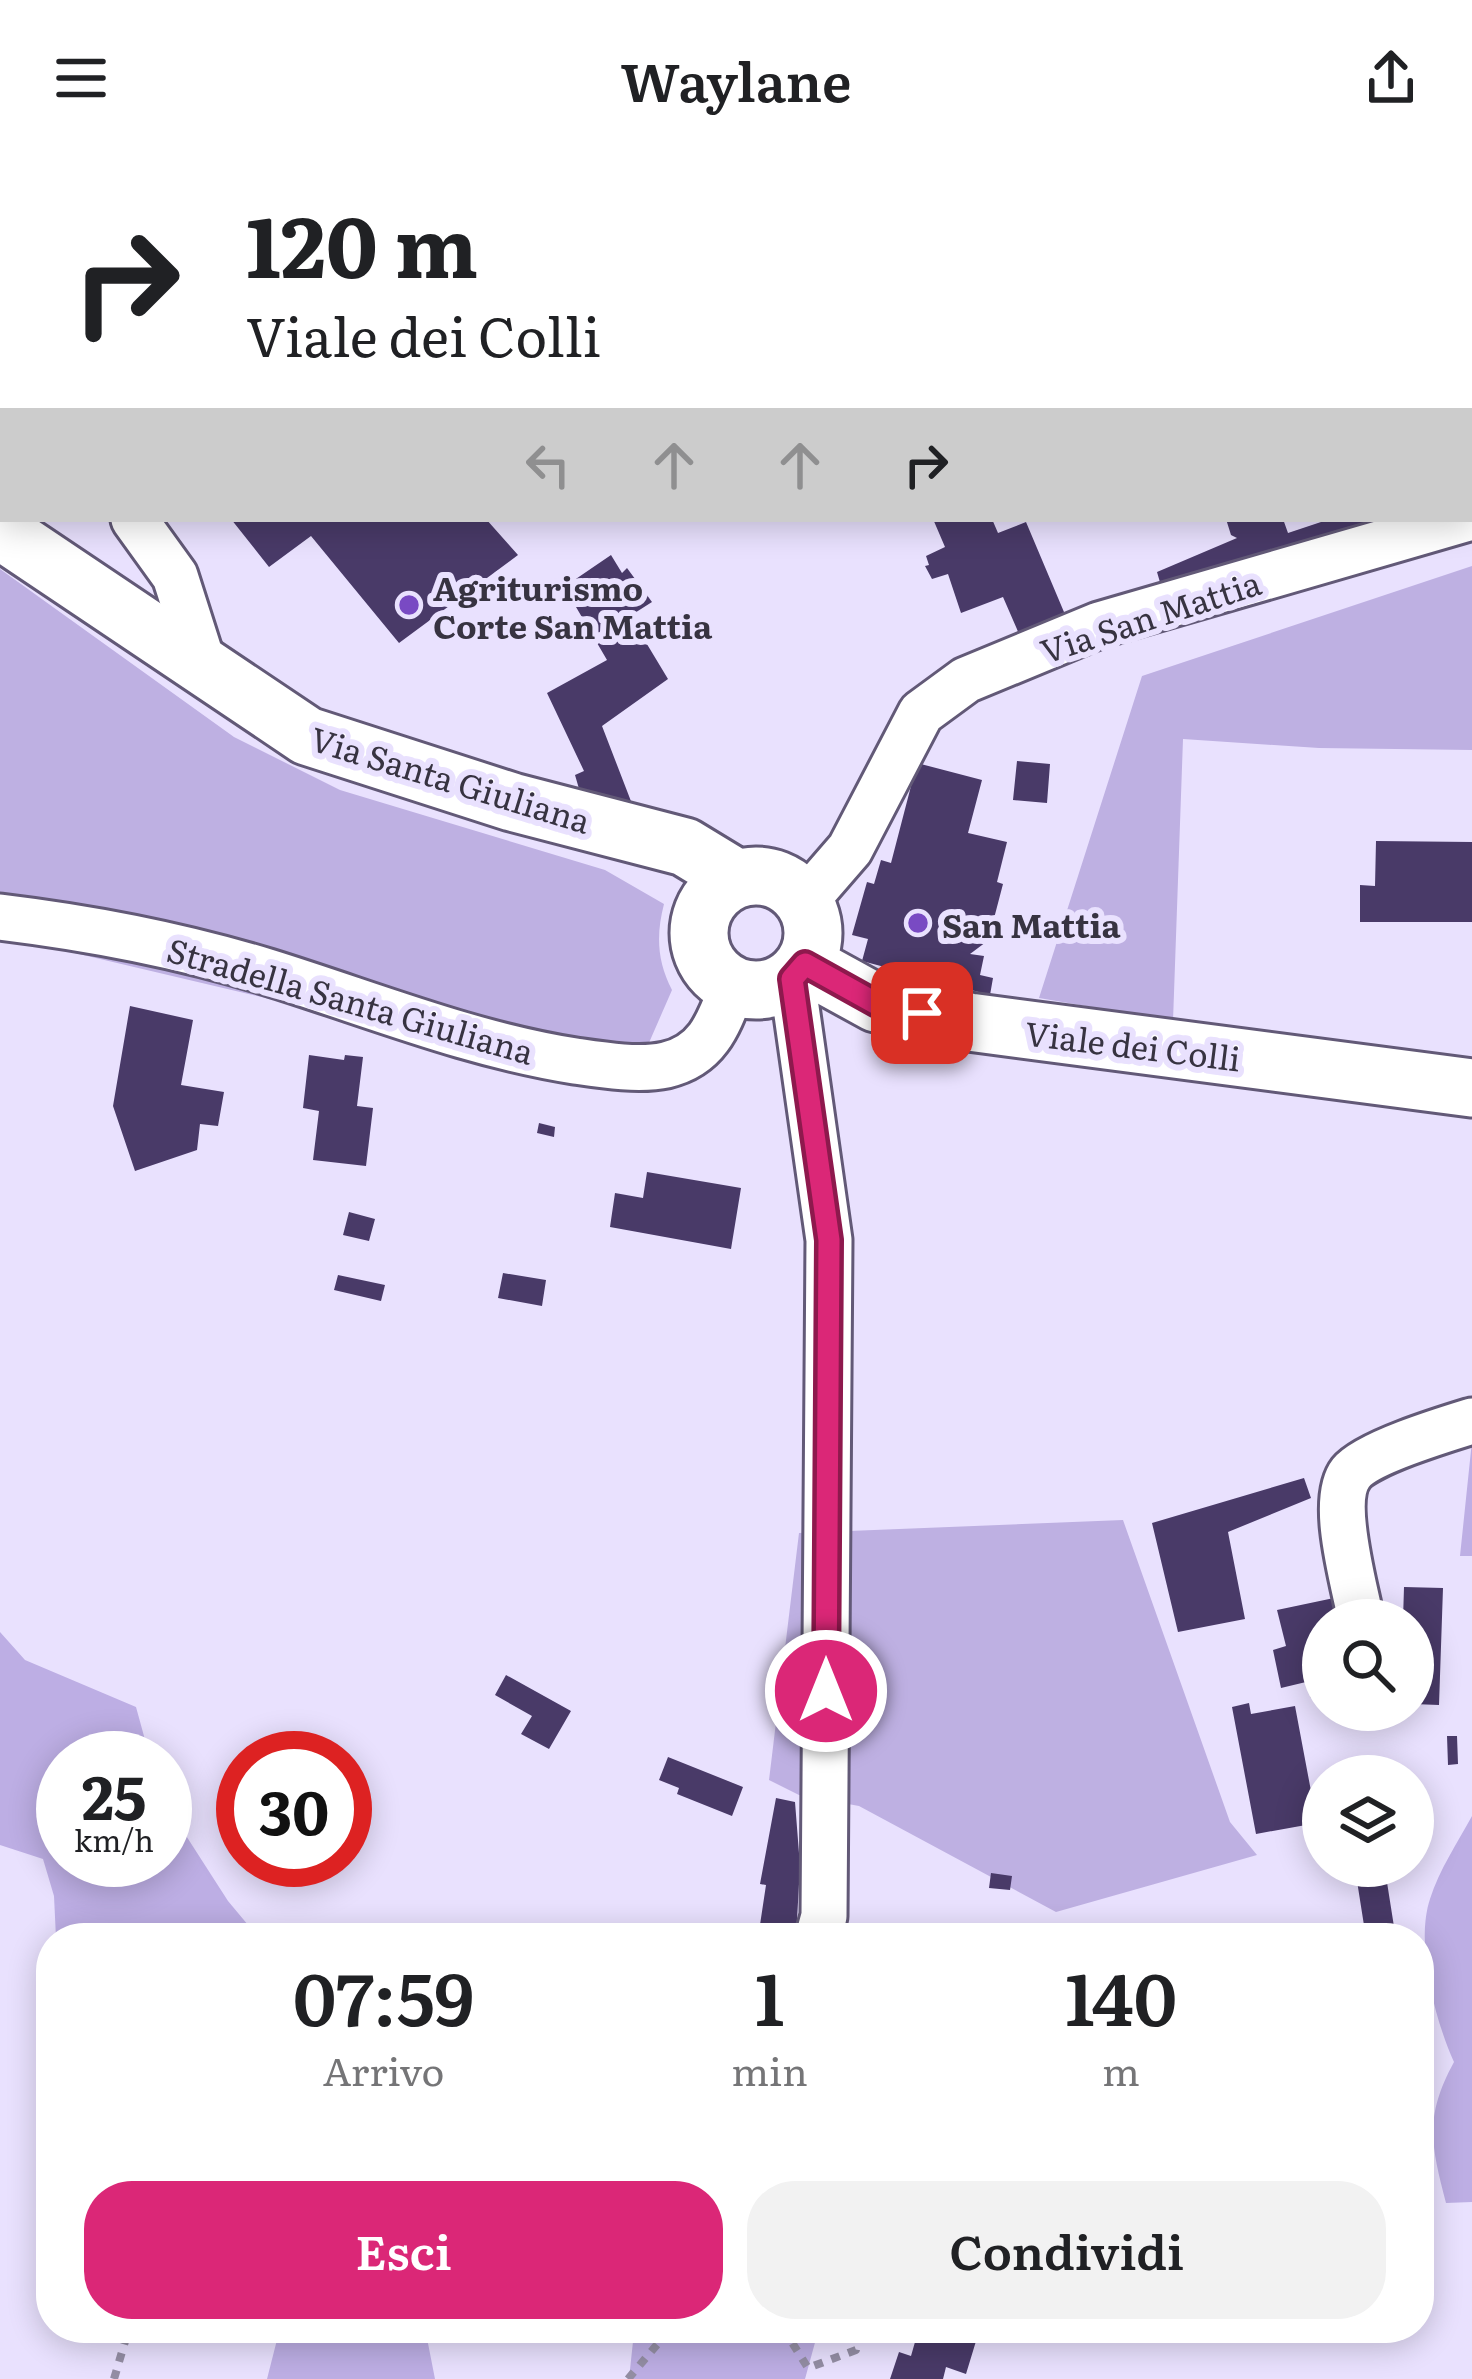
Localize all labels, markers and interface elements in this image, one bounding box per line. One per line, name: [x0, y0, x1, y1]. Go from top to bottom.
text: Waylane: [620, 38, 852, 119]
icon: menu: [48, 45, 114, 111]
icon: share: [1358, 45, 1424, 111]
text: 120 m: [246, 179, 478, 304]
icon: right: [48, 204, 204, 360]
text: Viale dei Colli: [246, 293, 601, 374]
icon: left: [515, 432, 581, 498]
icon: ahead: [641, 432, 707, 498]
icon: ahead: [767, 432, 833, 498]
icon: right: [893, 432, 959, 498]
street label: Via San Mattia: [1033, 556, 1267, 674]
place label: Agriturismo Corte San Mattia: [433, 562, 713, 649]
marker: Agriturismo Corte San Mattia: [396, 592, 422, 618]
street label: Via Santa Giuliana: [305, 712, 597, 844]
place label: San Mattia: [942, 899, 1121, 948]
marker: San Mattia: [905, 910, 931, 936]
street label: Stradella Santa Giuliana: [162, 923, 540, 1075]
pin: [871, 962, 973, 1064]
icon: arrive: [889, 980, 955, 1046]
street label: Viale dei Colli: [1022, 1006, 1244, 1082]
map controls: [1302, 1599, 1434, 1887]
button: search: [1302, 1599, 1434, 1731]
position arrow: [763, 1628, 889, 1754]
speed limit sign: 30: [216, 1731, 372, 1887]
text: 25: [82, 1749, 146, 1838]
button: layers: [1302, 1755, 1434, 1887]
text: km/h: [74, 1817, 154, 1861]
text: 07:59: [293, 1941, 474, 2048]
text: 1: [755, 1941, 784, 2048]
text: 140: [1065, 1941, 1177, 2048]
text: Arrivo: [323, 2040, 444, 2098]
text: min: [731, 2040, 808, 2098]
text: m: [1102, 2040, 1140, 2098]
button: Esci: [84, 2181, 723, 2319]
button: Condividi: [747, 2181, 1386, 2319]

